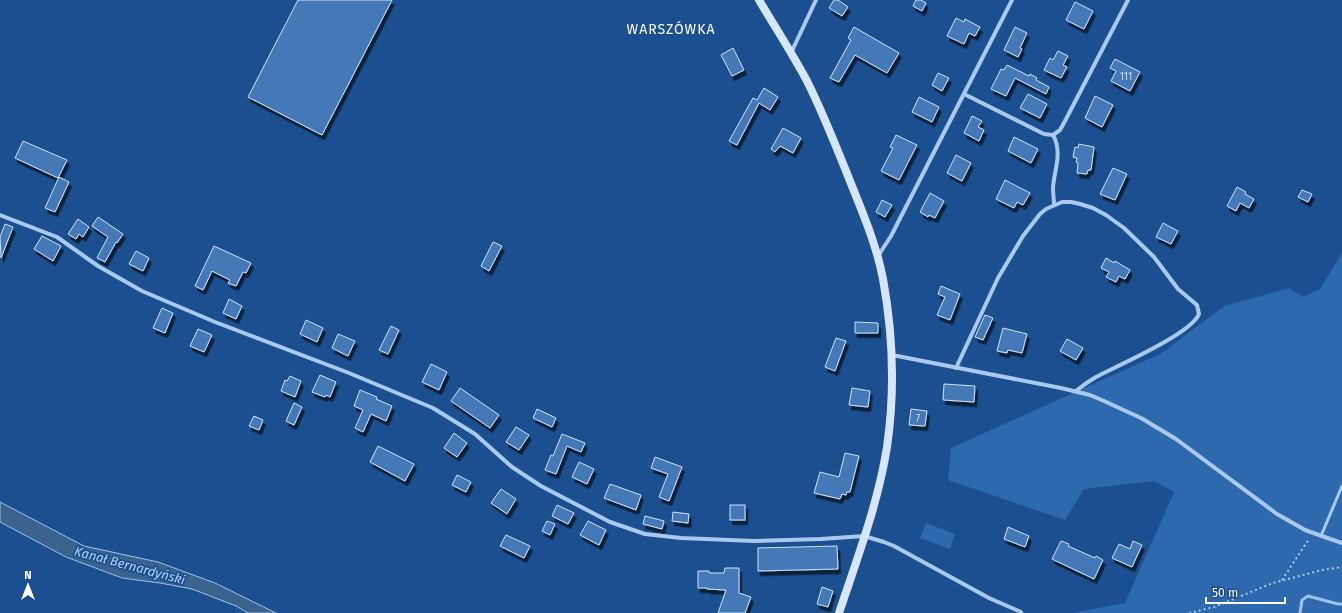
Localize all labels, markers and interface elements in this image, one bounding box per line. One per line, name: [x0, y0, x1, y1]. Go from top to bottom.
district label: WARSZÓWKA: [627, 20, 715, 38]
house number: 111: [1120, 71, 1132, 83]
house number: 7: [916, 413, 921, 425]
water label: Kanał Bernardyński: [73, 543, 187, 588]
north arrow: [8, 565, 48, 605]
text: N: [24, 569, 32, 582]
scale bar: [1206, 579, 1285, 605]
text: 50 m: [1212, 586, 1238, 600]

